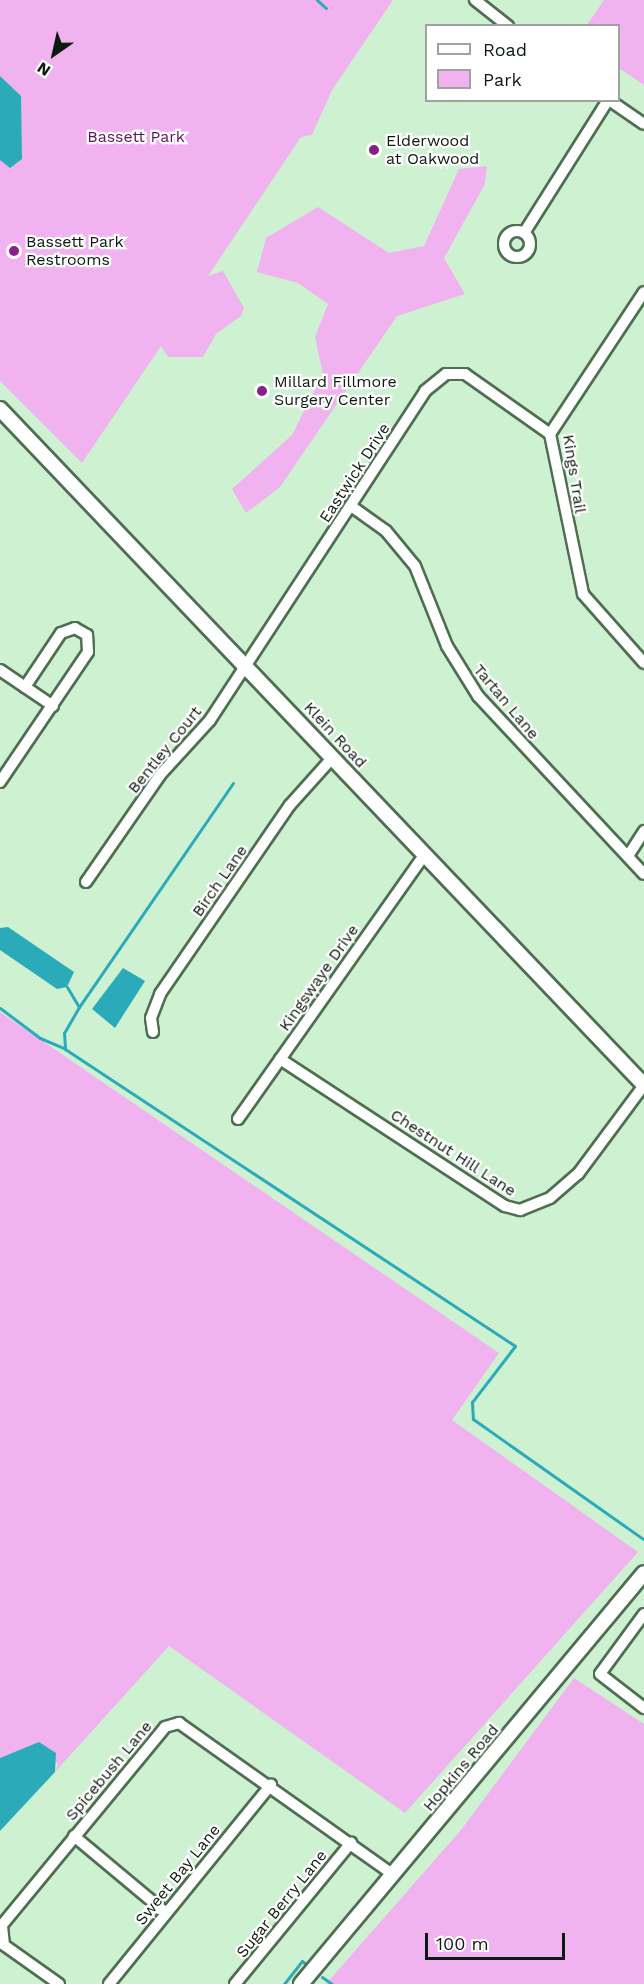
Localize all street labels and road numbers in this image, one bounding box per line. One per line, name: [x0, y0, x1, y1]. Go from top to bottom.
street label: Eastwick Drive: [316, 419, 394, 527]
street label: Kings Trail: [558, 433, 590, 515]
street label: Tartan Lane: [469, 661, 543, 743]
street label: Klein Road: [300, 698, 370, 772]
street label: Bentley Court: [124, 702, 206, 798]
street label: Birch Lane: [188, 841, 252, 921]
street label: Kingswaye Drive: [275, 921, 363, 1035]
street label: Chestnut Hill Lane: [386, 1105, 520, 1201]
street label: Spicebush Lane: [62, 1717, 156, 1825]
street label: Hopkins Road: [419, 1721, 503, 1815]
street label: Sweet Bay Lane: [131, 1821, 225, 1929]
street label: Sugar Berry Lane: [232, 1846, 332, 1962]

